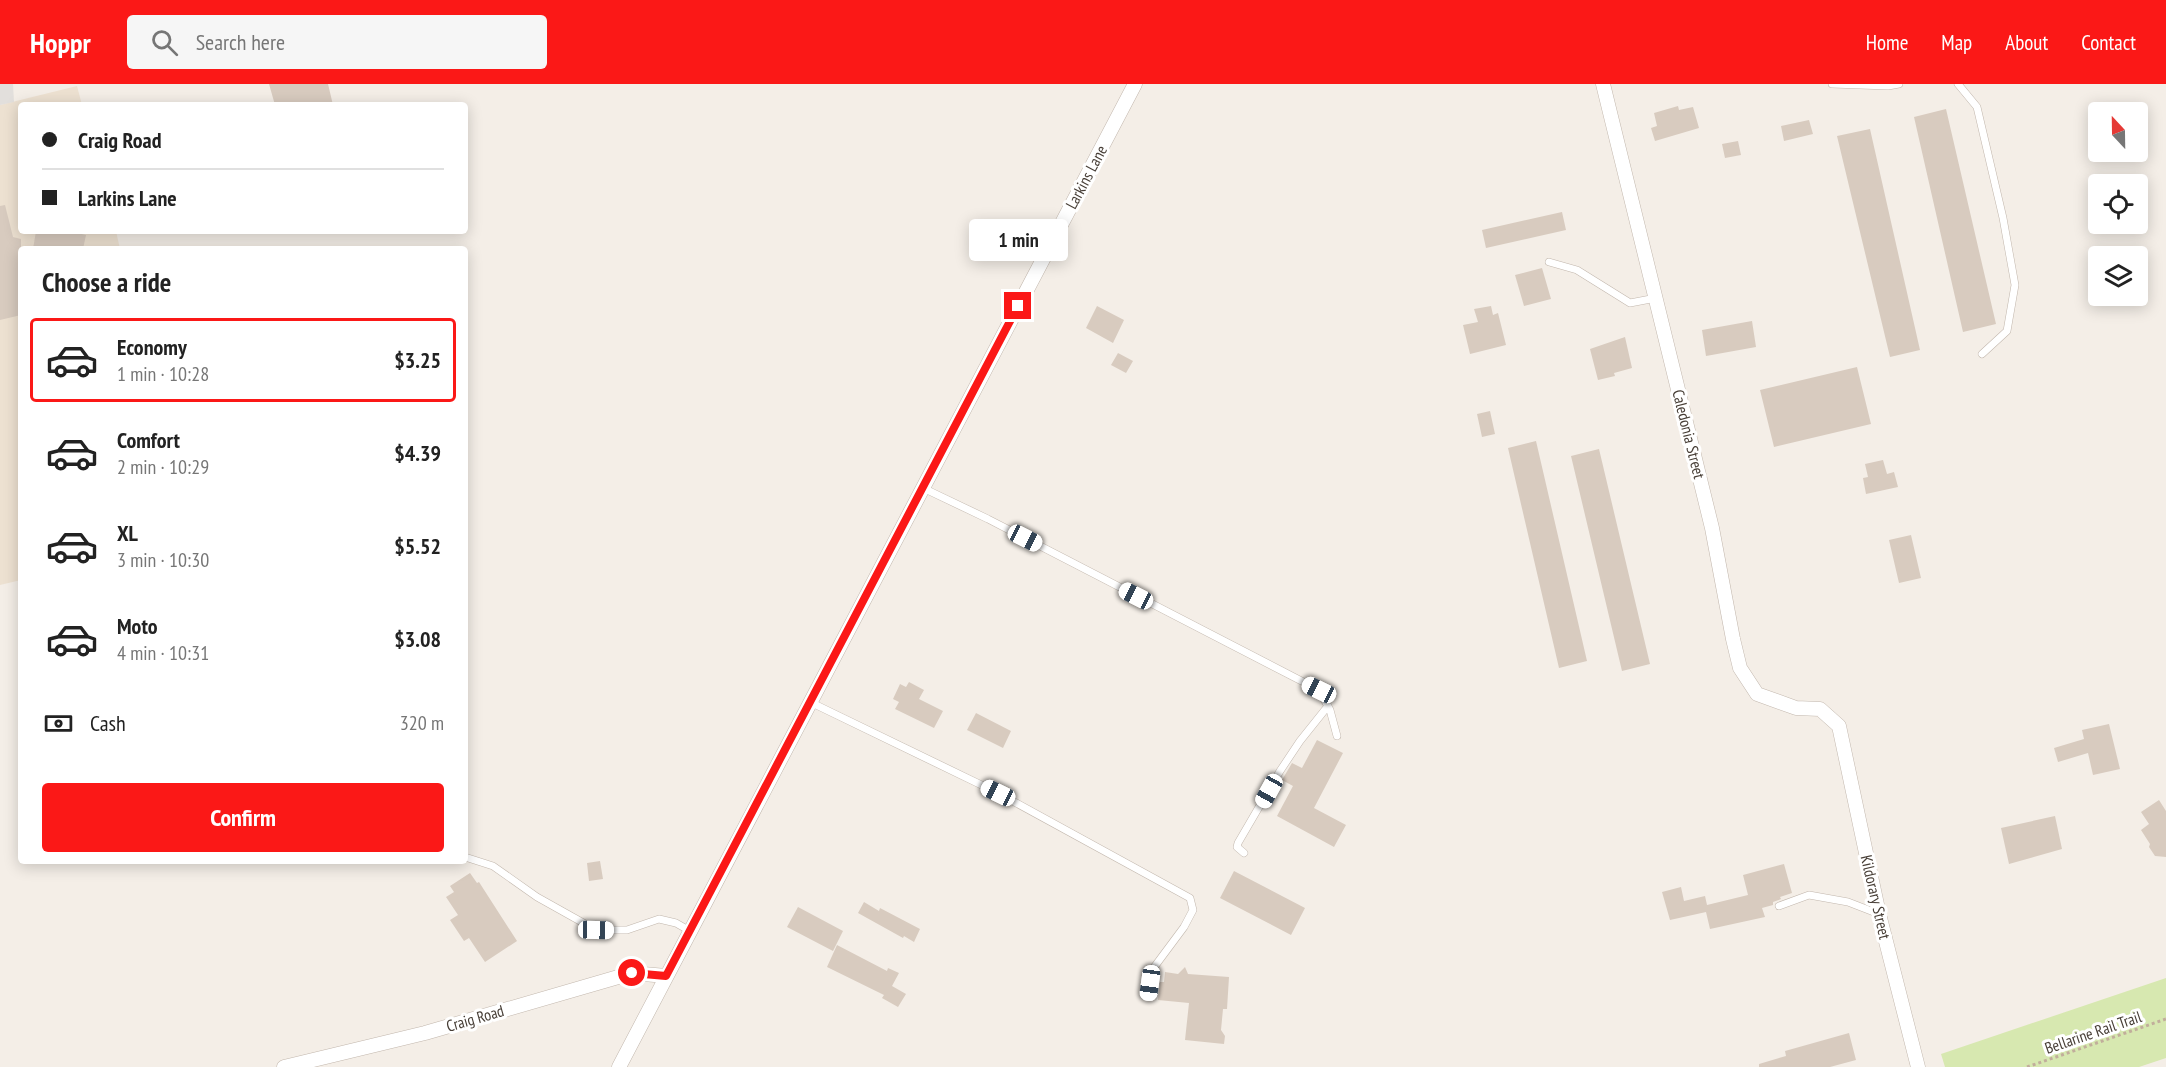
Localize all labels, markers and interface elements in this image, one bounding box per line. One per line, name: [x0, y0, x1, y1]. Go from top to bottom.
search box: [127, 15, 547, 69]
text: Hoppr: [30, 24, 91, 61]
icon: search: [148, 26, 181, 59]
text: Search here: [196, 28, 285, 56]
text: Home: [1866, 29, 1908, 56]
text: Map: [1941, 29, 1972, 56]
text: About: [2005, 29, 2048, 56]
text: Contact: [2081, 29, 2136, 56]
north arrow: [2088, 102, 2148, 162]
map controls: [2088, 102, 2148, 306]
text: Craig Road: [78, 126, 161, 154]
street label: Larkins Lane: [1061, 142, 1111, 212]
button: locate: [2088, 174, 2148, 234]
text: Larkins Lane: [78, 184, 177, 212]
callout: 1 min: [968, 219, 1068, 261]
text: 1 min: [998, 227, 1039, 253]
button: layers: [2088, 246, 2148, 306]
text: Choose a ride: [42, 265, 171, 299]
route end: [1004, 292, 1031, 319]
icon: car: [45, 333, 99, 387]
text: Economy: [117, 333, 187, 361]
text: $3.25: [394, 346, 441, 374]
text: 1 min · 10:28: [117, 361, 209, 387]
street label: Caledonia Street: [1668, 387, 1710, 481]
icon: car: [45, 426, 99, 480]
text: Comfort: [117, 426, 180, 454]
text: $4.39: [394, 439, 441, 467]
text: 2 min · 10:29: [117, 454, 209, 480]
icon: car: [45, 519, 99, 573]
text: XL: [117, 519, 138, 547]
car: [1005, 522, 1045, 554]
text: $5.52: [394, 532, 441, 560]
text: 3 min · 10:30: [117, 547, 209, 573]
car: [1116, 580, 1156, 612]
icon: car: [45, 612, 99, 666]
text: Moto: [117, 612, 158, 640]
text: $3.08: [394, 625, 441, 653]
text: 4 min · 10:31: [117, 640, 209, 666]
car: [1299, 674, 1339, 706]
icon: cash: [42, 707, 75, 740]
text: Cash: [90, 709, 126, 737]
text: 320 m: [400, 710, 444, 736]
car: [1252, 771, 1286, 811]
car: [978, 777, 1018, 809]
button: Confirm: [42, 783, 444, 852]
street label: Kildorary Street: [1857, 853, 1896, 942]
car: [578, 921, 614, 939]
route start: [618, 959, 645, 986]
car: [1139, 964, 1161, 1002]
street label: Craig Road: [444, 1000, 506, 1036]
street label: Bellarine Rail Trail: [2042, 1006, 2144, 1058]

